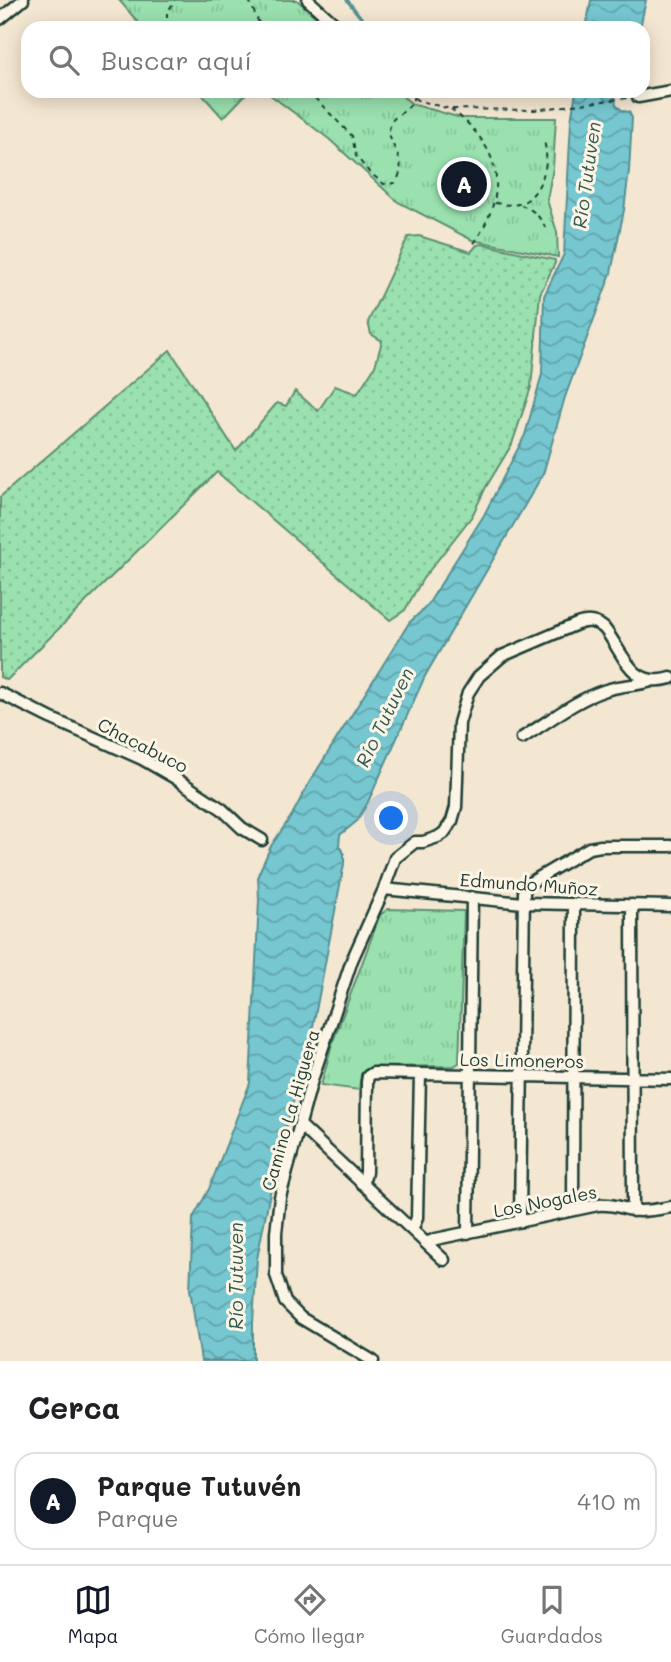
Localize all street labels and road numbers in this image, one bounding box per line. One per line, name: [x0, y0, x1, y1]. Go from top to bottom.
street label: Chacabuco: [94, 712, 193, 778]
street label: Edmundo Muñoz: [459, 867, 599, 901]
street label: Camino La Higuera: [255, 1027, 325, 1193]
street label: Los Limoneros: [460, 1047, 584, 1073]
street label: Los Nogales: [491, 1179, 599, 1223]

